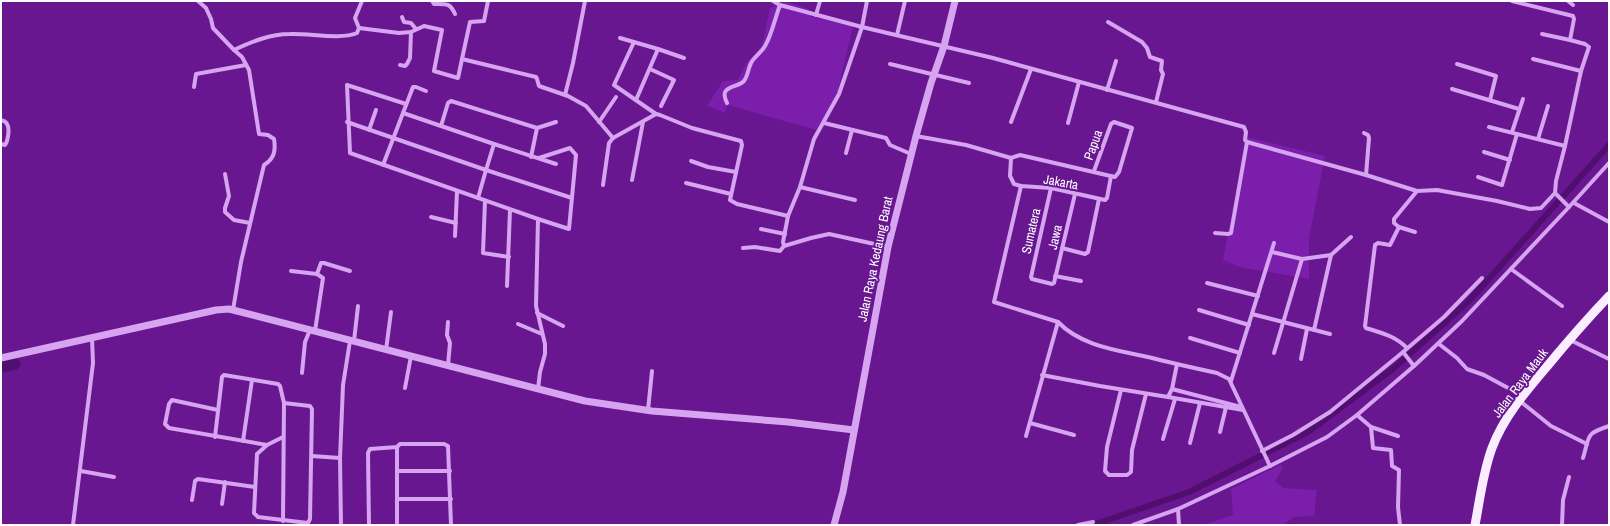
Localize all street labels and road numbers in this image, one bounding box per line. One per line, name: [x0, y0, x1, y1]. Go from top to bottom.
street label: Papua: [1080, 128, 1106, 162]
street label: Jakarta: [1042, 171, 1080, 193]
street label: Jalan Raya Kedaung Barat: [853, 195, 897, 323]
street label: Sumatera: [1018, 207, 1044, 255]
street label: Jawa: [1044, 223, 1066, 251]
street label: Jalan Raya Mauk: [1488, 344, 1552, 421]

